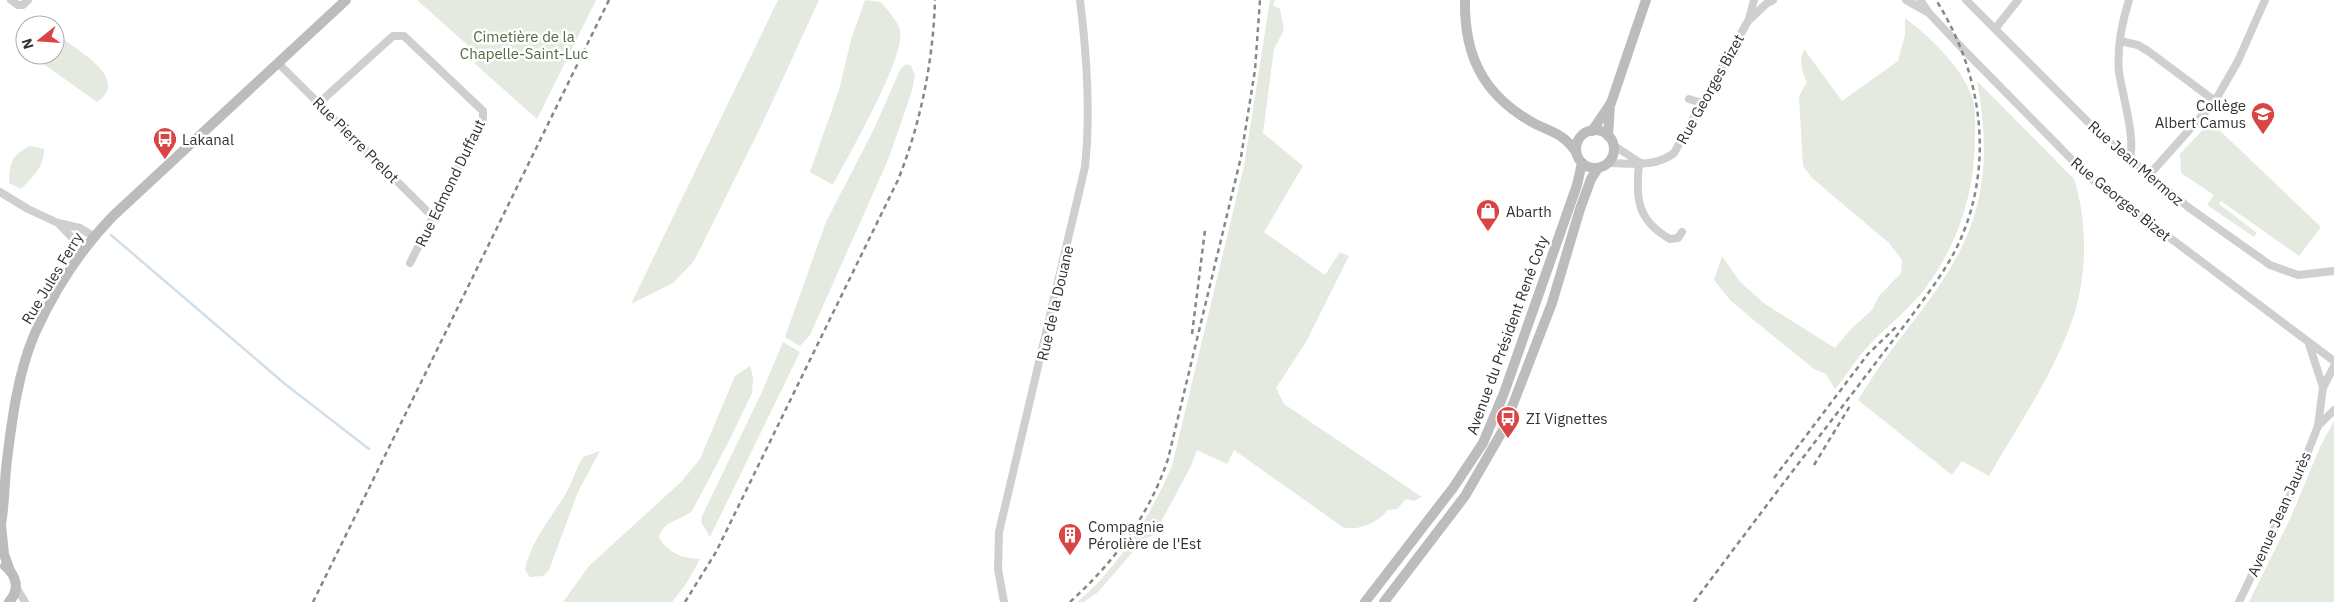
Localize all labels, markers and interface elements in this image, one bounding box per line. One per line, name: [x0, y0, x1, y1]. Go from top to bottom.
north arrow: [15, 15, 65, 65]
park label: Cimetière de la Chapelle-Saint-Luc: [460, 27, 589, 63]
street label: Rue Georges Bizet: [1672, 31, 1748, 147]
text: N: [17, 36, 38, 51]
street label: Rue Pierre Prelot: [309, 93, 403, 187]
place label: Collège Albert Camus: [2155, 96, 2246, 132]
school or university icon: Collège Albert Camus: [2250, 101, 2276, 135]
street label: Rue Edmond Duffaut: [411, 116, 489, 250]
street label: Rue Jean Mermoz: [2084, 116, 2188, 210]
bus stop icon: Lakanal: [152, 126, 178, 160]
place label: Lakanal: [182, 130, 234, 149]
street label: Rue Georges Bizet: [2067, 153, 2175, 245]
shop icon: Abarth: [1475, 198, 1501, 232]
place label: Abarth: [1506, 202, 1552, 221]
street label: Rue Jules Ferry: [17, 228, 87, 328]
street label: Avenue du Président René Coty: [1462, 232, 1552, 437]
street label: Rue de la Douane: [1032, 243, 1078, 363]
bus stop icon: ZI Vignettes: [1495, 405, 1521, 439]
place label: ZI Vignettes: [1526, 409, 1608, 428]
street label: Avenue Jean Jaurès: [2243, 449, 2315, 579]
place label: Compagnie Pérolière de l'Est: [1088, 517, 1202, 553]
building icon: Compagnie Pérolière de l'Est: [1057, 522, 1083, 556]

